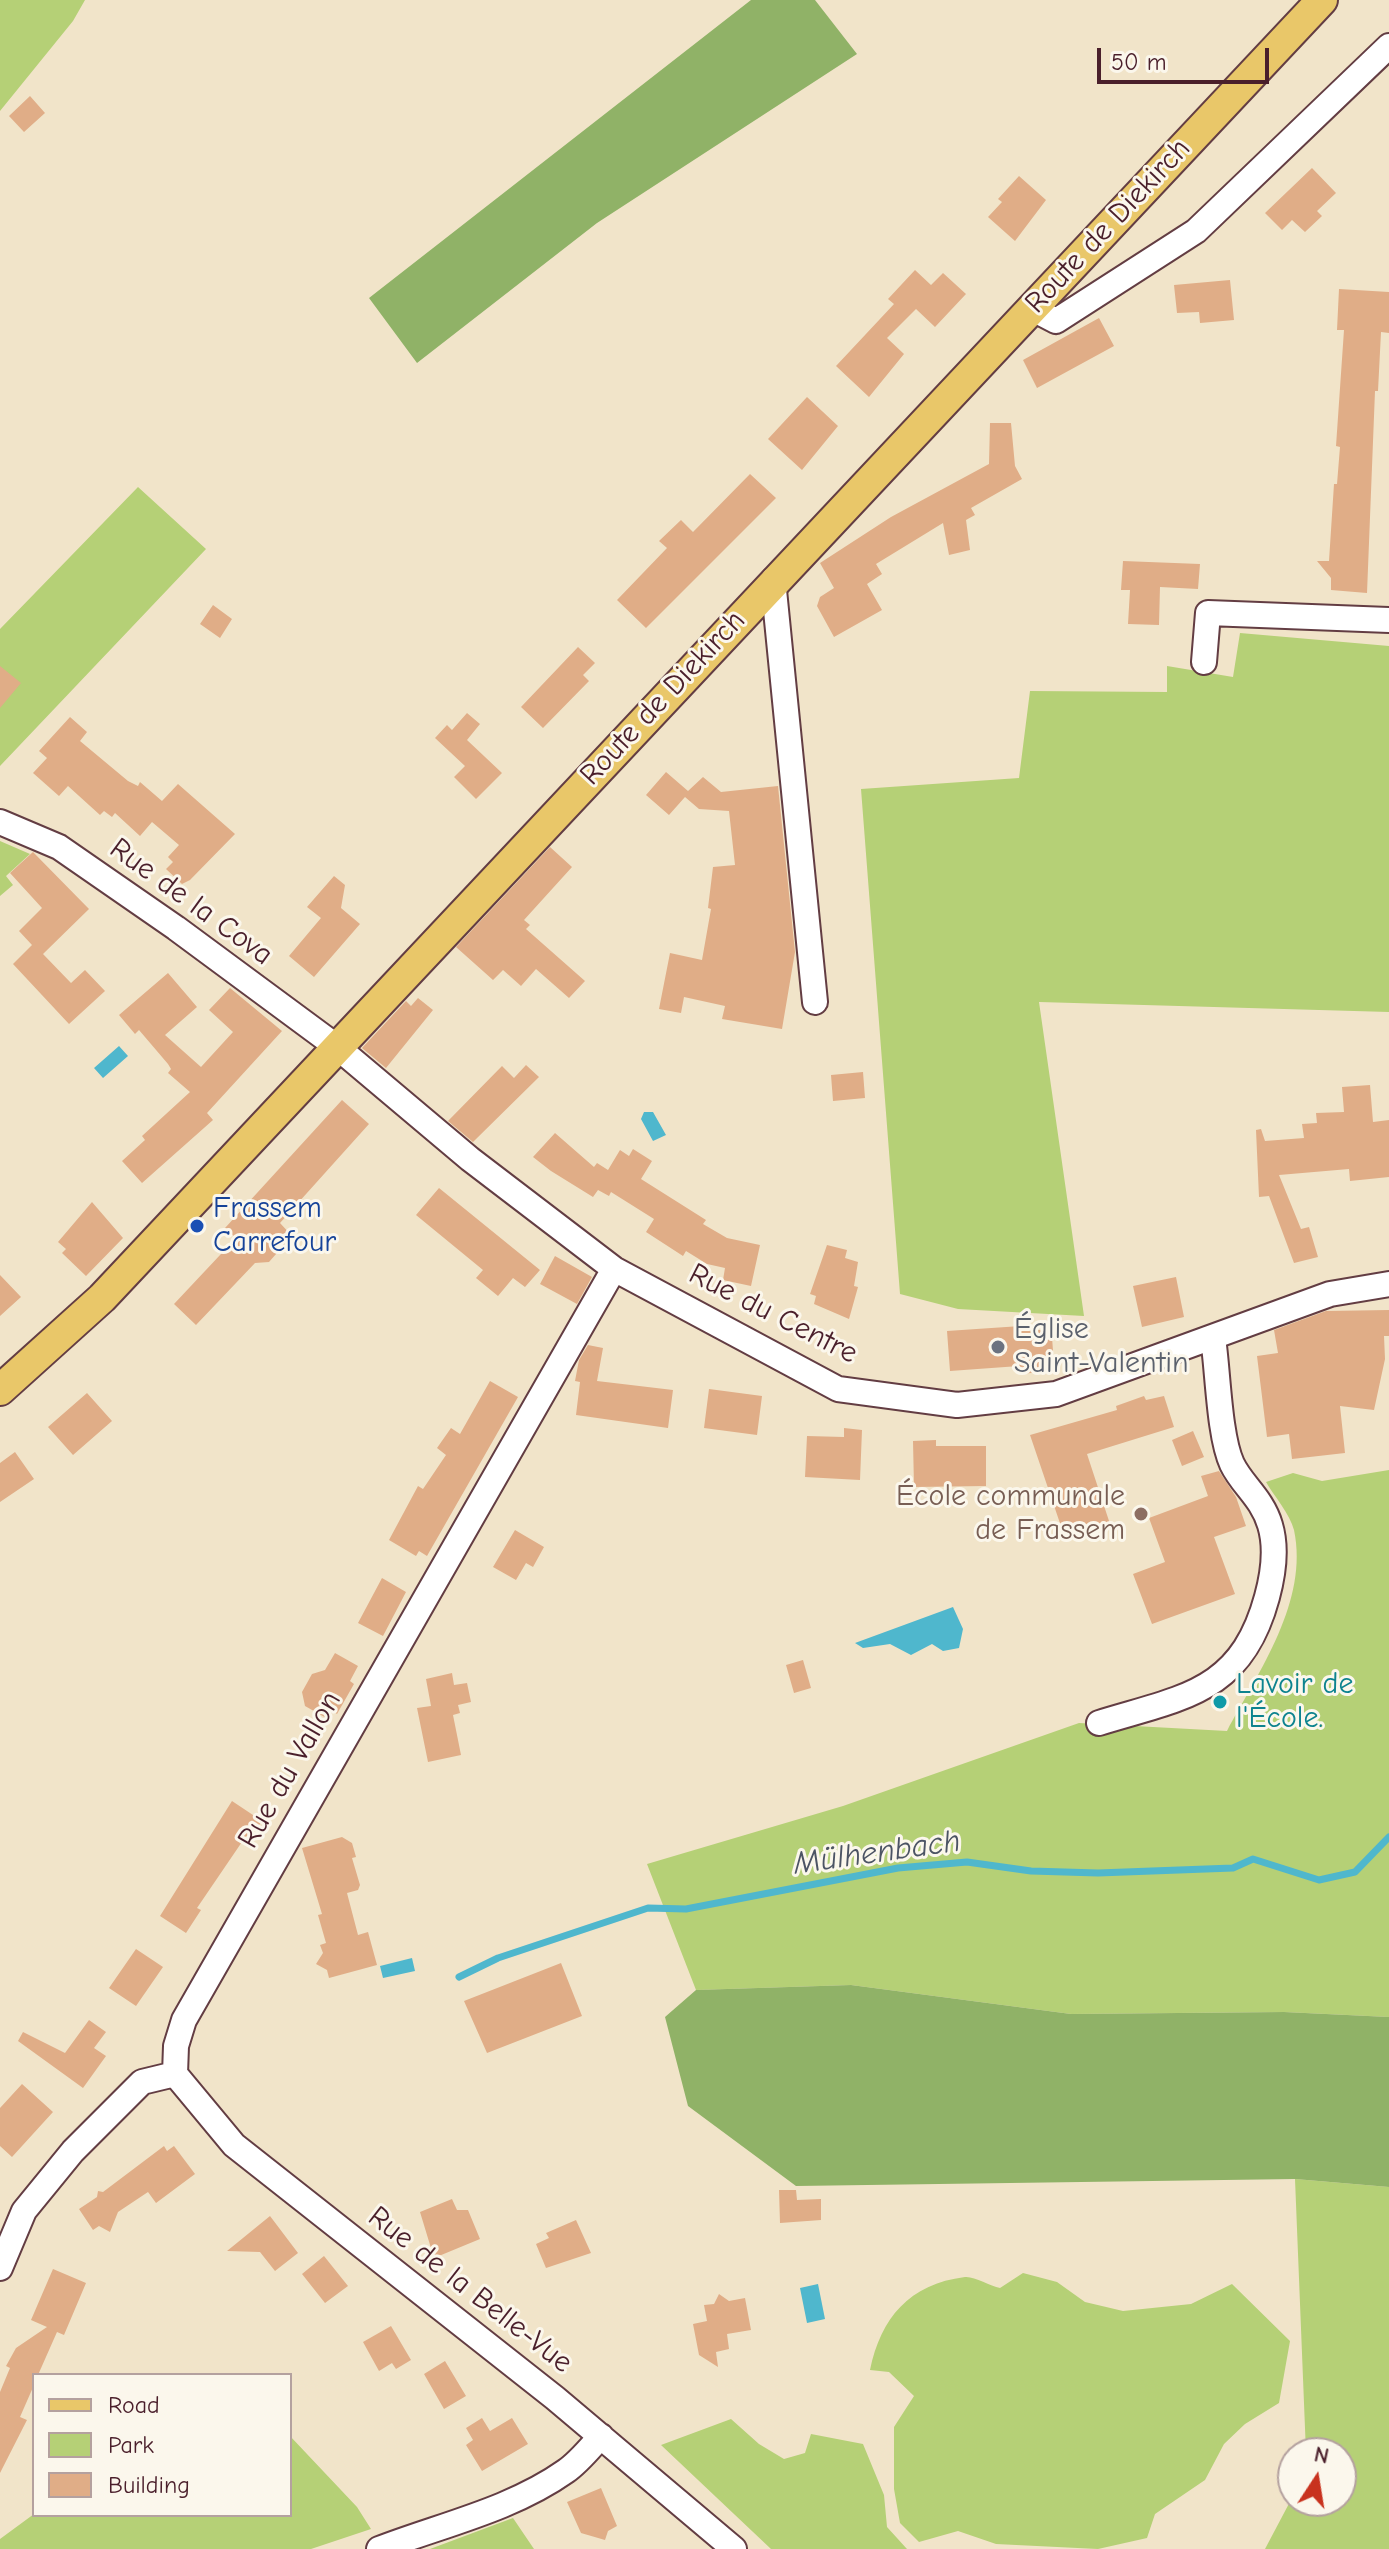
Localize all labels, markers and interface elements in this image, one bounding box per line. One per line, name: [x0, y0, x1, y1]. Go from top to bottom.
scale bar: [1101, 32, 1273, 82]
text: 50 m: [1111, 48, 1167, 76]
street label: Route de Diekirch: [1018, 131, 1198, 321]
street label: Route de Diekirch: [573, 603, 753, 793]
street label: Rue de la Cova: [102, 831, 280, 973]
place label: Frassem Carrefour: [213, 1191, 336, 1262]
marker: Frassem Carrefour: [188, 1217, 206, 1235]
street label: Rue du Centre: [683, 1256, 863, 1372]
place label: Église Saint-Valentin: [1014, 1312, 1189, 1382]
marker: Église Saint-Valentin: [989, 1338, 1007, 1356]
place label: École communale de Frassem: [896, 1479, 1125, 1550]
marker: École communale de Frassem: [1132, 1505, 1150, 1523]
place label: Lavoir de l'École.: [1236, 1667, 1353, 1738]
street label: Rue du Vallon: [231, 1685, 349, 1855]
marker: Lavoir de l'École.: [1211, 1693, 1229, 1711]
water label: Mülhenbach: [791, 1822, 963, 1884]
street label: Rue de la Belle-Vue: [361, 2199, 579, 2381]
legend: [32, 2373, 292, 2517]
text: Road: [108, 2391, 160, 2419]
text: Park: [108, 2431, 154, 2459]
north arrow: [1277, 2437, 1357, 2517]
text: N: [1312, 2441, 1331, 2470]
text: Building: [108, 2471, 190, 2499]

